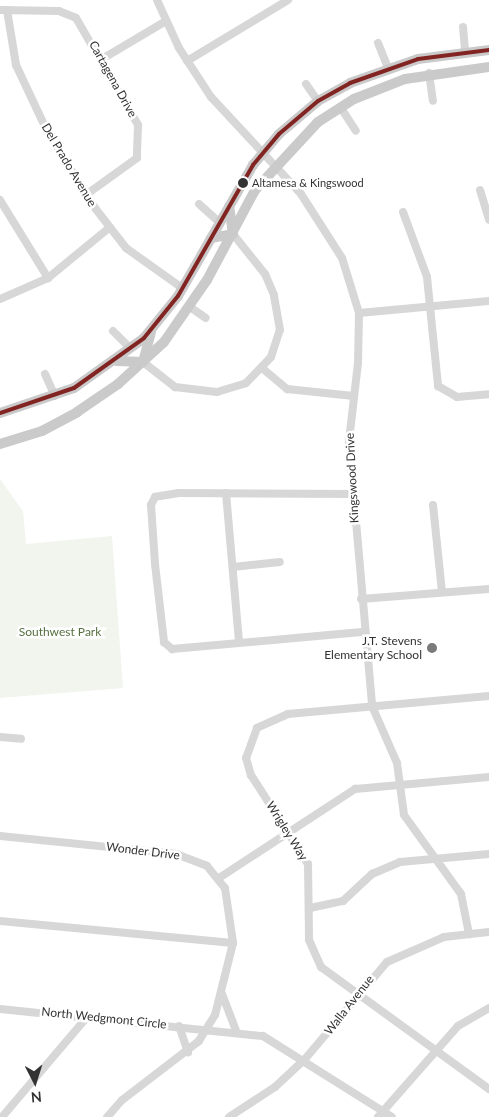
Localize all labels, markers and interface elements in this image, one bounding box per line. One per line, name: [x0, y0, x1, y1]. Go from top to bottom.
street label: Cartagena Drive: [86, 38, 140, 120]
street label: Del Prado Avenue: [38, 121, 100, 209]
place label: Altamesa & Kingswood: [252, 176, 364, 190]
marker: Altamesa & Kingswood: [238, 178, 248, 188]
street label: Kingswood Drive: [342, 433, 362, 523]
park label: Southwest Park: [19, 625, 101, 639]
place label: J.T. Stevens Elementary School: [324, 634, 422, 662]
marker: J.T. Stevens Elementary School: [426, 642, 438, 654]
street label: Wrigley Way: [263, 799, 311, 863]
street label: Wonder Drive: [105, 839, 181, 863]
street label: Walla Avenue: [321, 972, 377, 1038]
street label: North Wedgmont Circle: [41, 1004, 167, 1032]
north arrow: [10, 1057, 60, 1107]
text: N: [30, 1089, 42, 1106]

